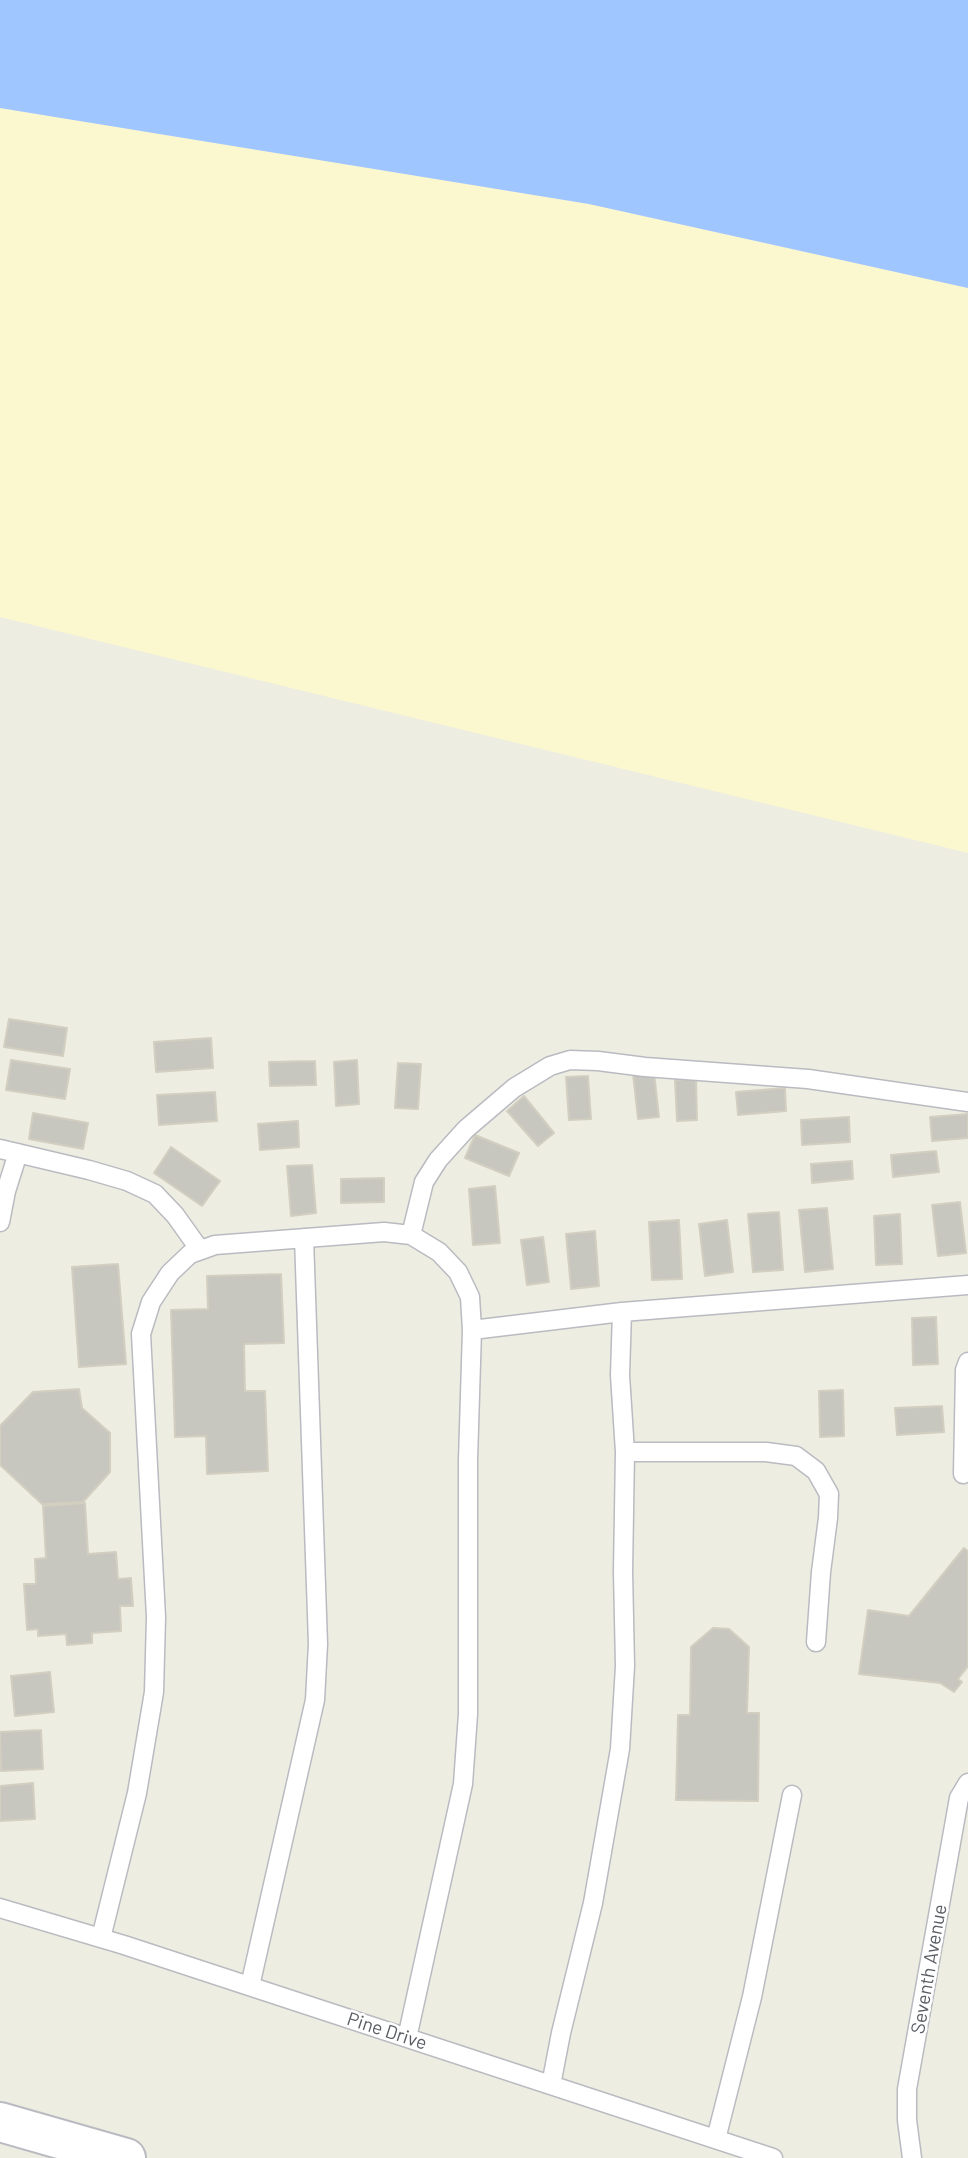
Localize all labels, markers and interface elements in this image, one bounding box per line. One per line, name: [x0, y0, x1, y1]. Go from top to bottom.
street label: Seventh Avenue: [906, 1902, 952, 2036]
street label: Pine Drive: [344, 2007, 430, 2055]

